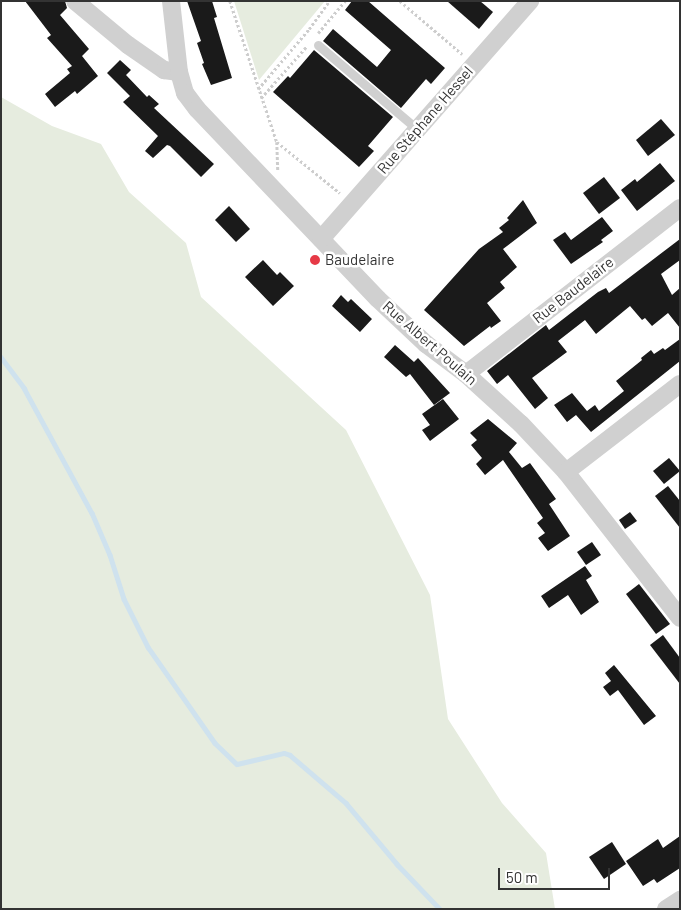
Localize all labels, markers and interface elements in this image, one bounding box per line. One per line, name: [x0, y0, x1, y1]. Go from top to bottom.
street label: Rue Stéphane Hessel: [373, 63, 477, 177]
place label: Baudelaire: [325, 251, 395, 269]
street label: Rue Baudelaire: [529, 253, 617, 327]
marker: Baudelaire: [309, 254, 321, 266]
street label: Rue Albert Poulain: [379, 297, 481, 389]
scale bar: [501, 858, 614, 890]
text: 50 m: [506, 868, 538, 886]

